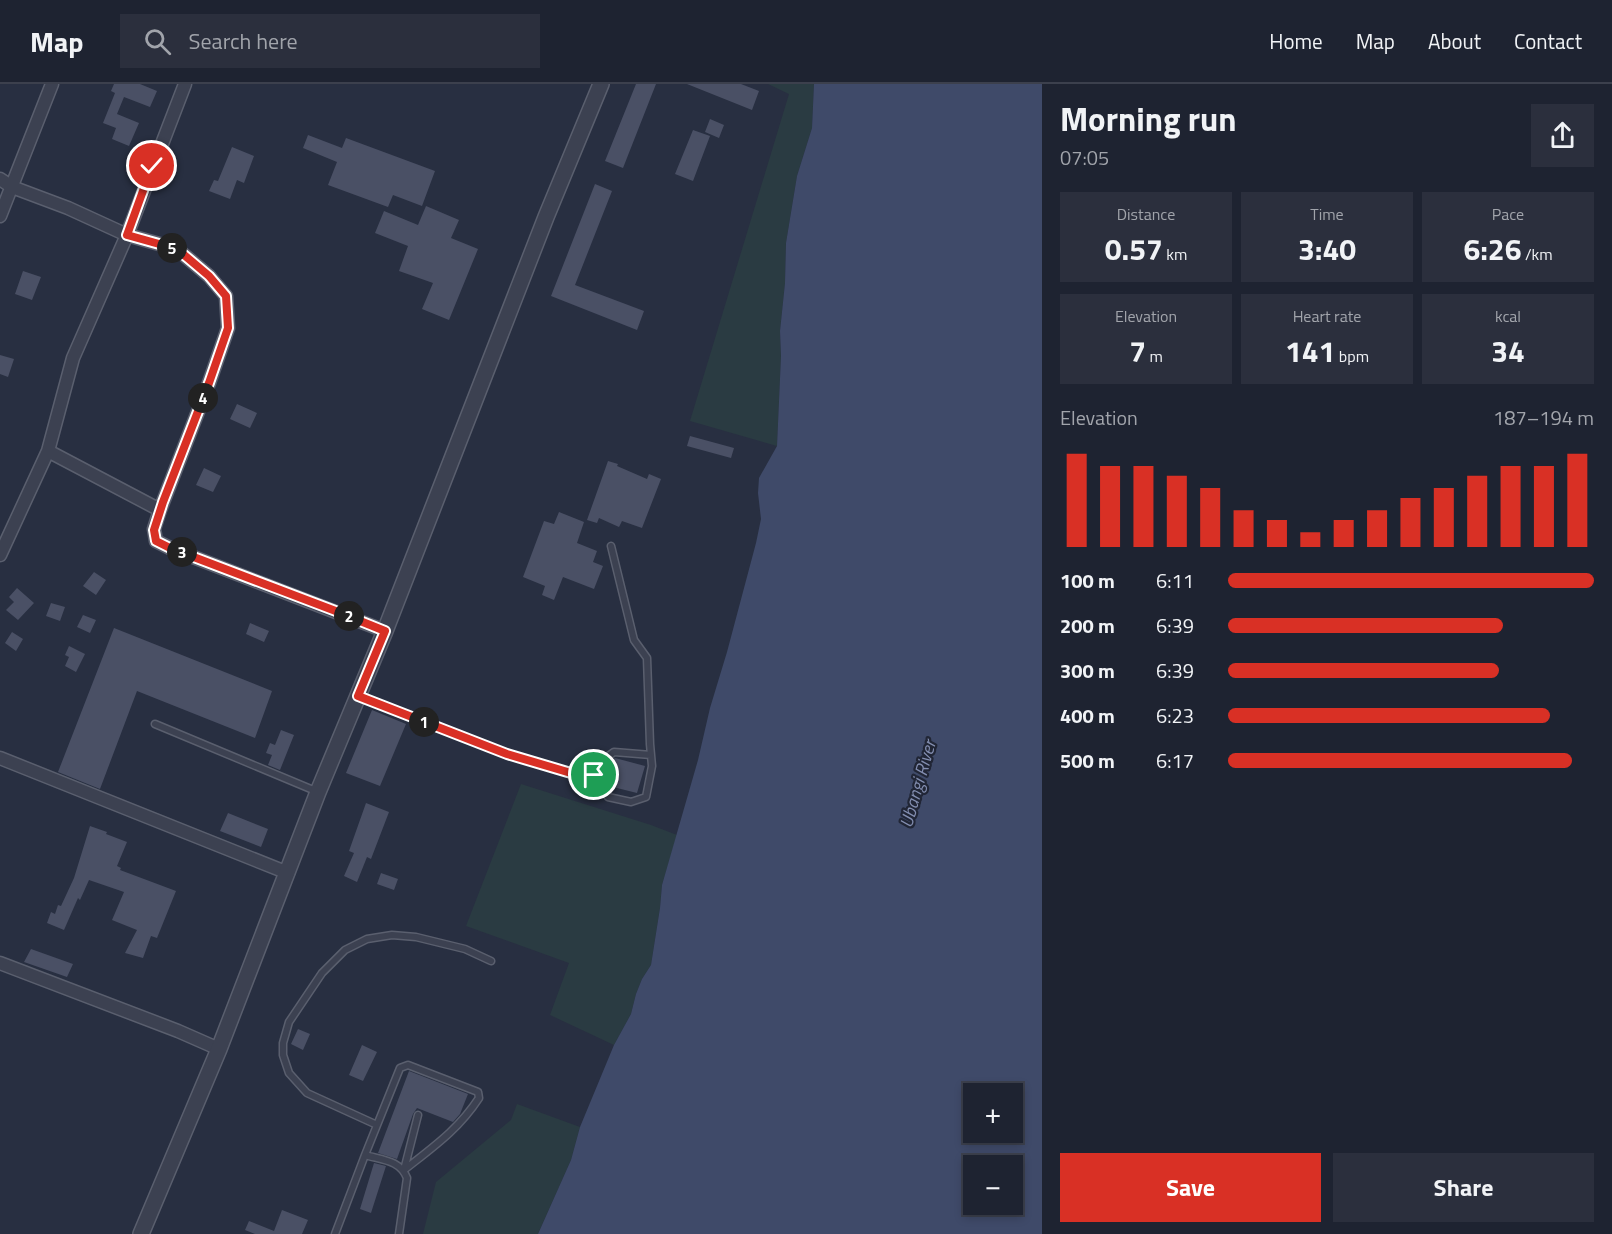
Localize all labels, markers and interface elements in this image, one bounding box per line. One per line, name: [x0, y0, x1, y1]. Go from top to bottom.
search box: [120, 14, 540, 68]
text: Map: [30, 20, 84, 63]
text: Search here: [189, 24, 298, 58]
icon: search: [141, 25, 174, 58]
text: Home: [1269, 25, 1323, 57]
text: Map: [1356, 25, 1395, 57]
text: About: [1428, 25, 1481, 57]
text: Contact: [1514, 25, 1582, 57]
text: Morning run: [1060, 94, 1237, 144]
button: share: [1531, 104, 1594, 167]
pin: [126, 140, 177, 191]
text: 07:05: [1060, 142, 1109, 173]
icon: check: [135, 149, 168, 182]
text: Distance: [1117, 202, 1175, 226]
text: Time: [1310, 202, 1344, 226]
text: Pace: [1492, 202, 1524, 226]
text: 0.57: [1105, 226, 1163, 272]
text: 3:40: [1298, 226, 1356, 272]
text: 6:26: [1463, 226, 1521, 272]
pin: 5: [157, 233, 187, 263]
text: 5: [168, 236, 176, 260]
text: km: [1163, 242, 1187, 266]
text: /km: [1521, 242, 1553, 266]
text: Elevation: [1115, 304, 1177, 328]
text: Heart rate: [1293, 304, 1361, 328]
text: kcal: [1495, 304, 1521, 328]
text: 7: [1129, 328, 1146, 374]
text: 141: [1285, 328, 1335, 374]
text: 34: [1491, 328, 1525, 374]
text: m: [1146, 344, 1163, 368]
text: bpm: [1335, 344, 1369, 368]
pin: 4: [188, 383, 218, 413]
text: 4: [199, 386, 207, 410]
text: Elevation: [1060, 402, 1138, 433]
text: 187–194 m: [1493, 402, 1594, 433]
pin: 3: [167, 537, 197, 567]
text: 3: [178, 540, 186, 564]
text: 100 m: [1060, 565, 1115, 596]
text: 6:11: [1156, 565, 1194, 596]
pin: 2: [334, 601, 364, 631]
text: 2: [345, 604, 353, 628]
text: 200 m: [1060, 610, 1115, 641]
text: 6:39: [1156, 610, 1194, 641]
text: 300 m: [1060, 655, 1115, 686]
text: 6:39: [1156, 655, 1194, 686]
text: 400 m: [1060, 700, 1115, 731]
text: 6:23: [1156, 700, 1194, 731]
pin: 1: [409, 707, 439, 737]
text: 1: [420, 710, 428, 734]
water label: Ubangi River: [892, 735, 943, 831]
text: 500 m: [1060, 745, 1115, 776]
text: 6:17: [1156, 745, 1194, 776]
pin: [568, 749, 619, 800]
icon: arrive: [577, 758, 610, 791]
map controls: [963, 1083, 1023, 1215]
button: +: [963, 1083, 1023, 1143]
button: Save: [1060, 1153, 1321, 1222]
button: Share: [1333, 1153, 1594, 1222]
button: −: [963, 1155, 1023, 1215]

